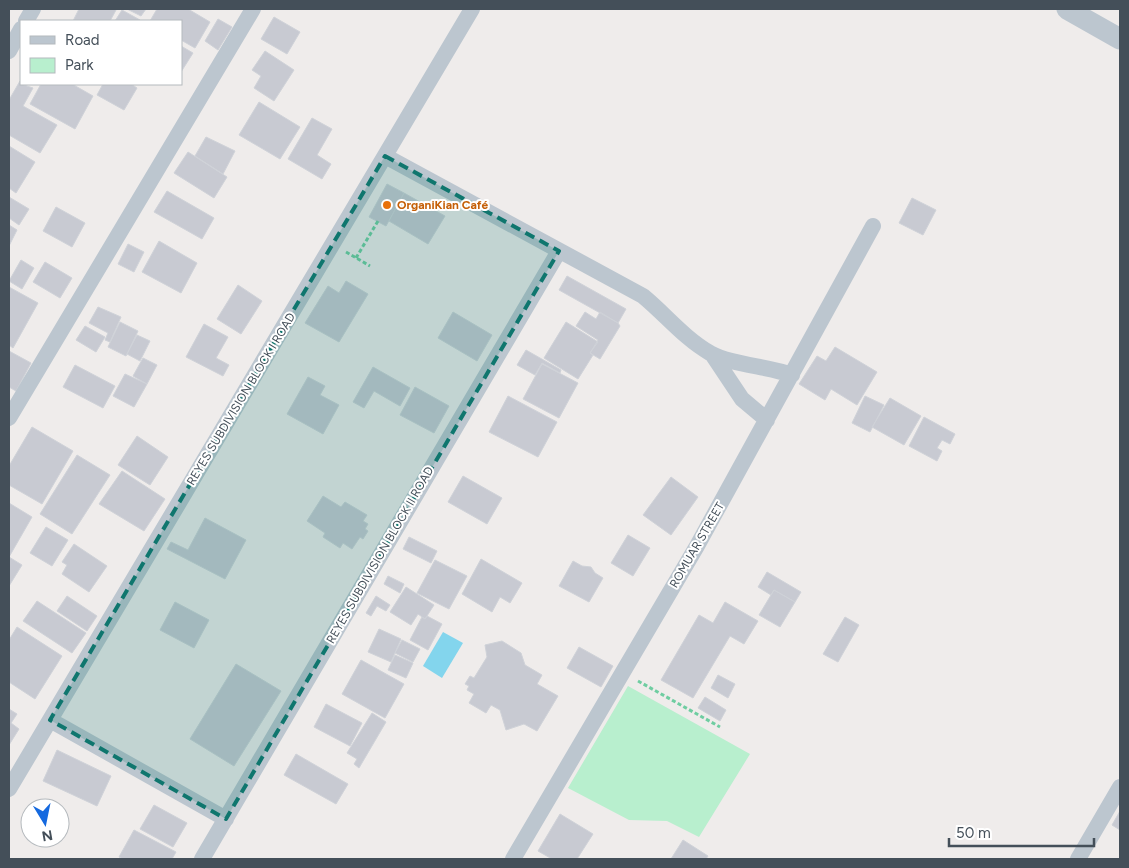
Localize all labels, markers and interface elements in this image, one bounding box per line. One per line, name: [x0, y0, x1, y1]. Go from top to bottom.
legend: [20, 20, 182, 85]
text: Road: [65, 31, 100, 49]
text: Park: [65, 56, 94, 74]
place label: OrganiKian Café: [397, 198, 488, 212]
marker: OrganiKian Café: [381, 199, 393, 211]
street label: REYES SUBDIVISION BLOCK I ROAD: [184, 310, 298, 488]
street label: REYES SUBDIVISION BLOCK II ROAD: [323, 464, 437, 646]
street label: ROMUAR STREET: [667, 499, 727, 590]
north arrow: [20, 798, 70, 848]
scale bar: [949, 816, 1094, 848]
text: 50 m: [956, 824, 991, 842]
text: N: [40, 826, 54, 845]

